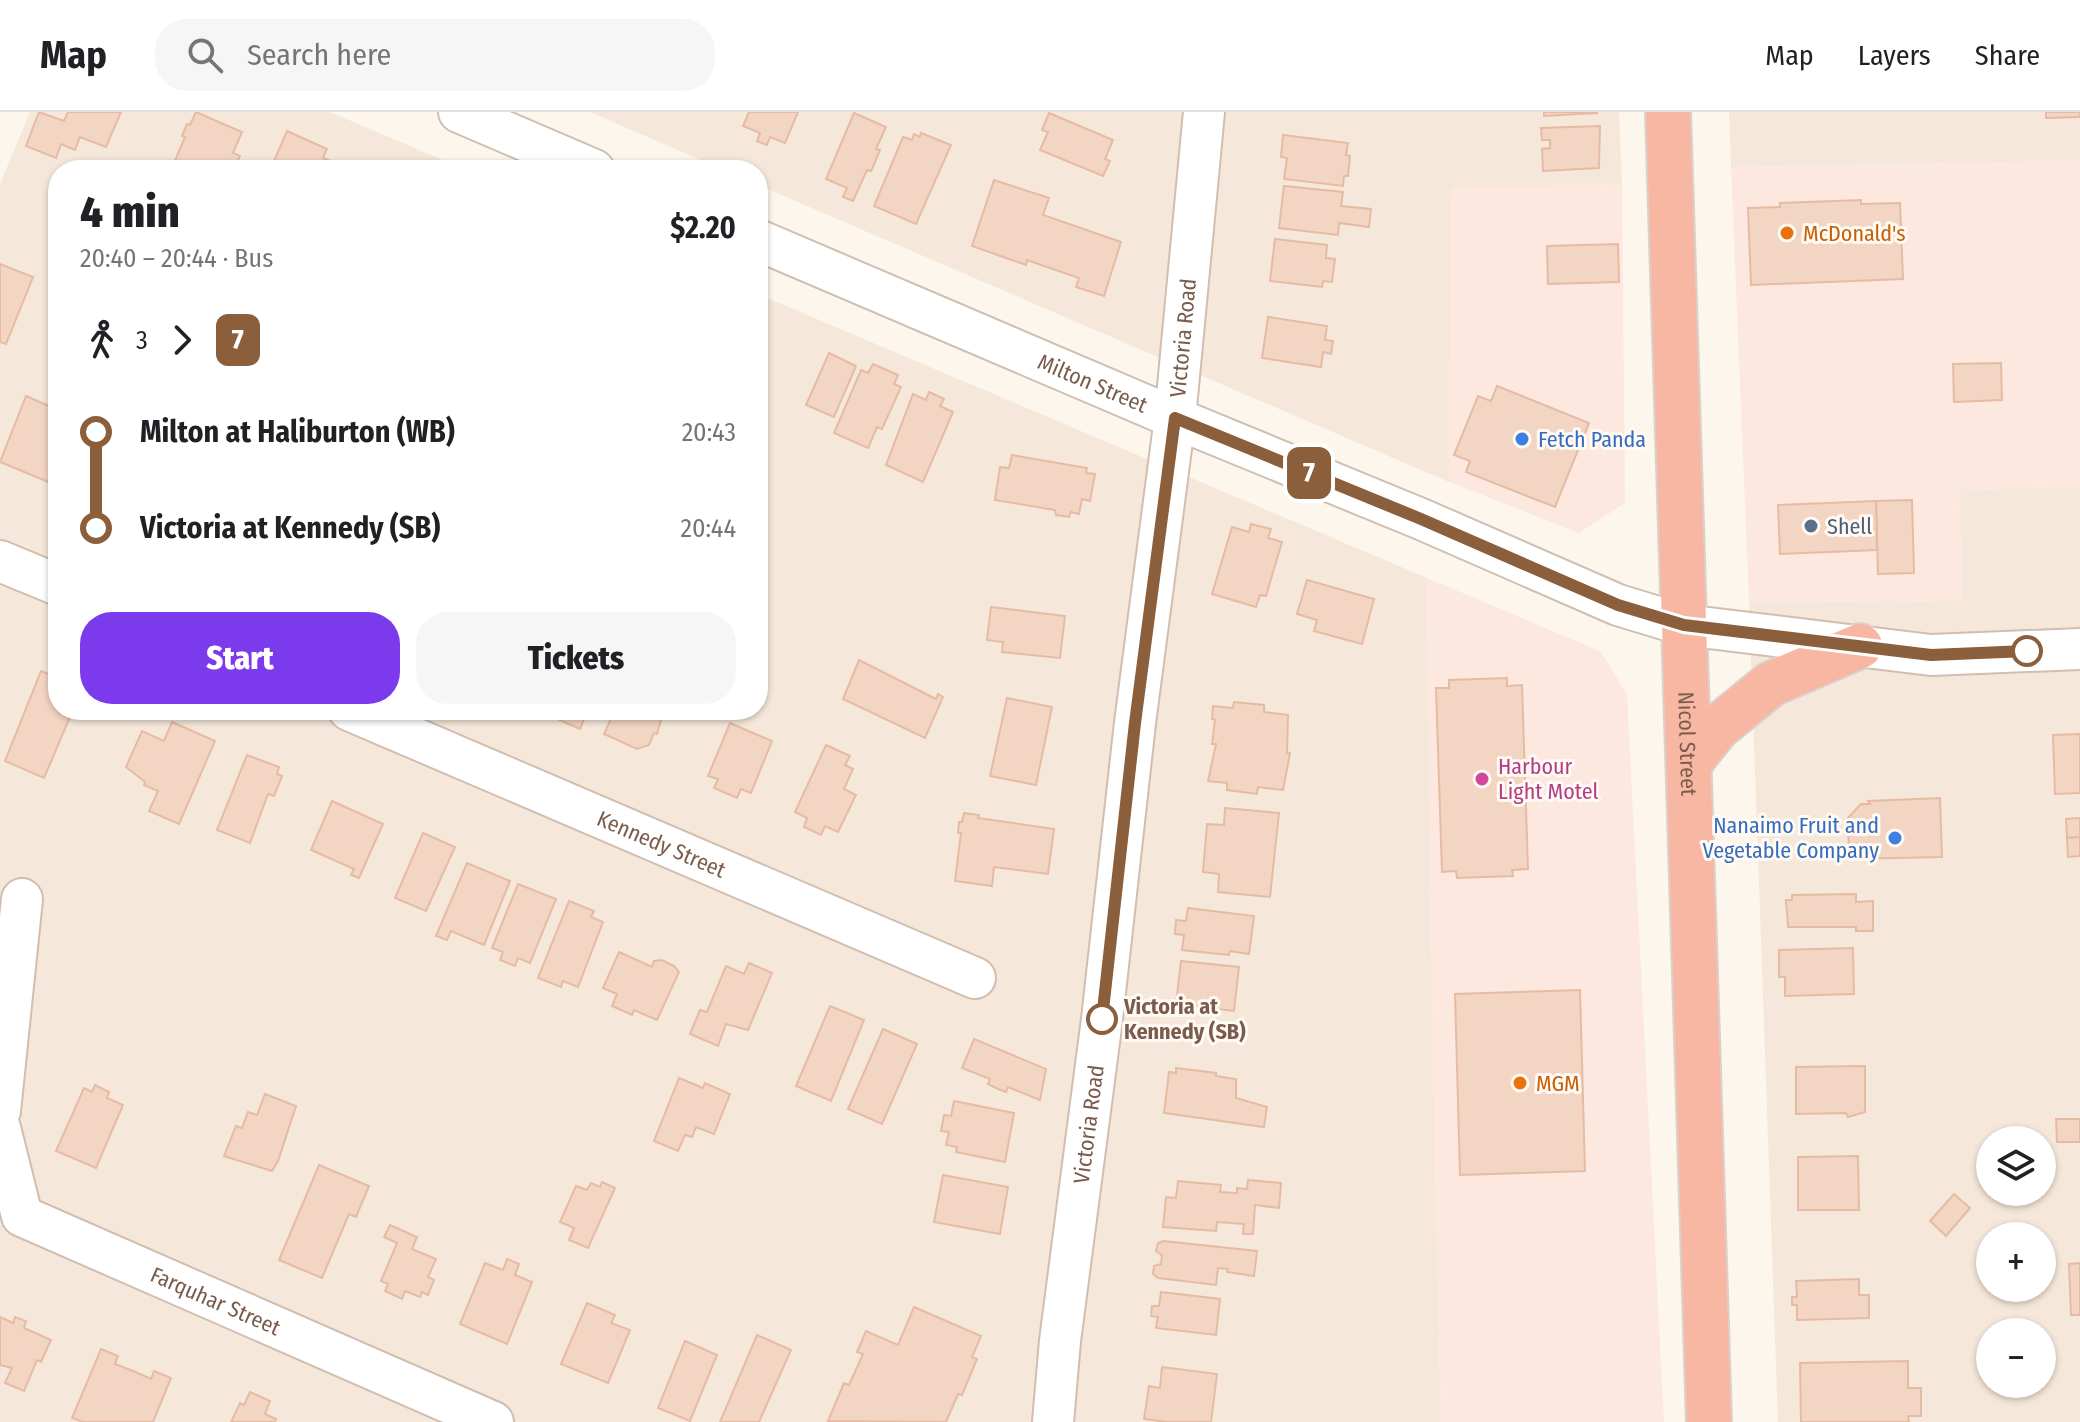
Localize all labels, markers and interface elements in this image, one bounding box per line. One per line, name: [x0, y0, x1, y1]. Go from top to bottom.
search box: [155, 19, 715, 91]
text: Map: [40, 32, 107, 78]
icon: search: [183, 33, 227, 77]
text: Search here: [247, 37, 391, 73]
text: Map: [1765, 39, 1814, 72]
text: Layers: [1858, 39, 1931, 72]
text: Share: [1975, 39, 2040, 72]
text: 4 min: [80, 186, 180, 239]
text: $2.20: [670, 210, 736, 246]
place label: McDonald's: [1803, 220, 1906, 247]
marker: McDonald's: [1778, 224, 1796, 242]
text: 20:40 – 20:44 · Bus: [80, 243, 273, 274]
street label: Victoria Road: [1164, 277, 1202, 399]
icon: walk: [80, 318, 124, 362]
icon: forward: [160, 318, 204, 362]
text: 7: [232, 323, 244, 356]
text: 3: [136, 325, 148, 356]
street label: Milton Street: [1034, 348, 1152, 418]
text: Milton at Haliburton (WB): [140, 414, 455, 450]
text: 20:43: [682, 417, 736, 448]
place label: Fetch Panda: [1538, 426, 1646, 453]
marker: Fetch Panda: [1513, 430, 1531, 448]
line badge: 7: [1283, 447, 1335, 499]
text: 7: [1303, 456, 1315, 489]
text: Victoria at Kennedy (SB): [140, 510, 440, 546]
text: 20:44: [680, 513, 736, 544]
place label: Shell: [1827, 513, 1872, 540]
marker: Shell: [1802, 517, 1820, 535]
button: Start: [80, 612, 400, 704]
button: Tickets: [416, 612, 736, 704]
unlabelled marker: [2012, 636, 2042, 666]
street label: Nicol Street: [1673, 691, 1703, 797]
place label: Harbour Light Motel: [1498, 753, 1599, 805]
marker: Harbour Light Motel: [1473, 770, 1491, 788]
street label: Kennedy Street: [593, 804, 731, 884]
place label: Nanaimo Fruit and Vegetable Company: [1703, 812, 1879, 864]
marker: Nanaimo Fruit and Vegetable Company: [1886, 829, 1904, 847]
place label: Victoria at Kennedy (SB): [1123, 993, 1246, 1045]
marker: Victoria at Kennedy (SB): [1087, 1004, 1117, 1034]
street label: Victoria Road: [1067, 1063, 1109, 1185]
place label: MGM: [1536, 1070, 1580, 1097]
marker: MGM: [1511, 1074, 1529, 1092]
map controls: [1976, 1126, 2056, 1398]
button: layers: [1976, 1126, 2056, 1206]
button: +: [1976, 1222, 2056, 1302]
street label: Farquhar Street: [147, 1260, 285, 1341]
button: −: [1976, 1318, 2056, 1398]

